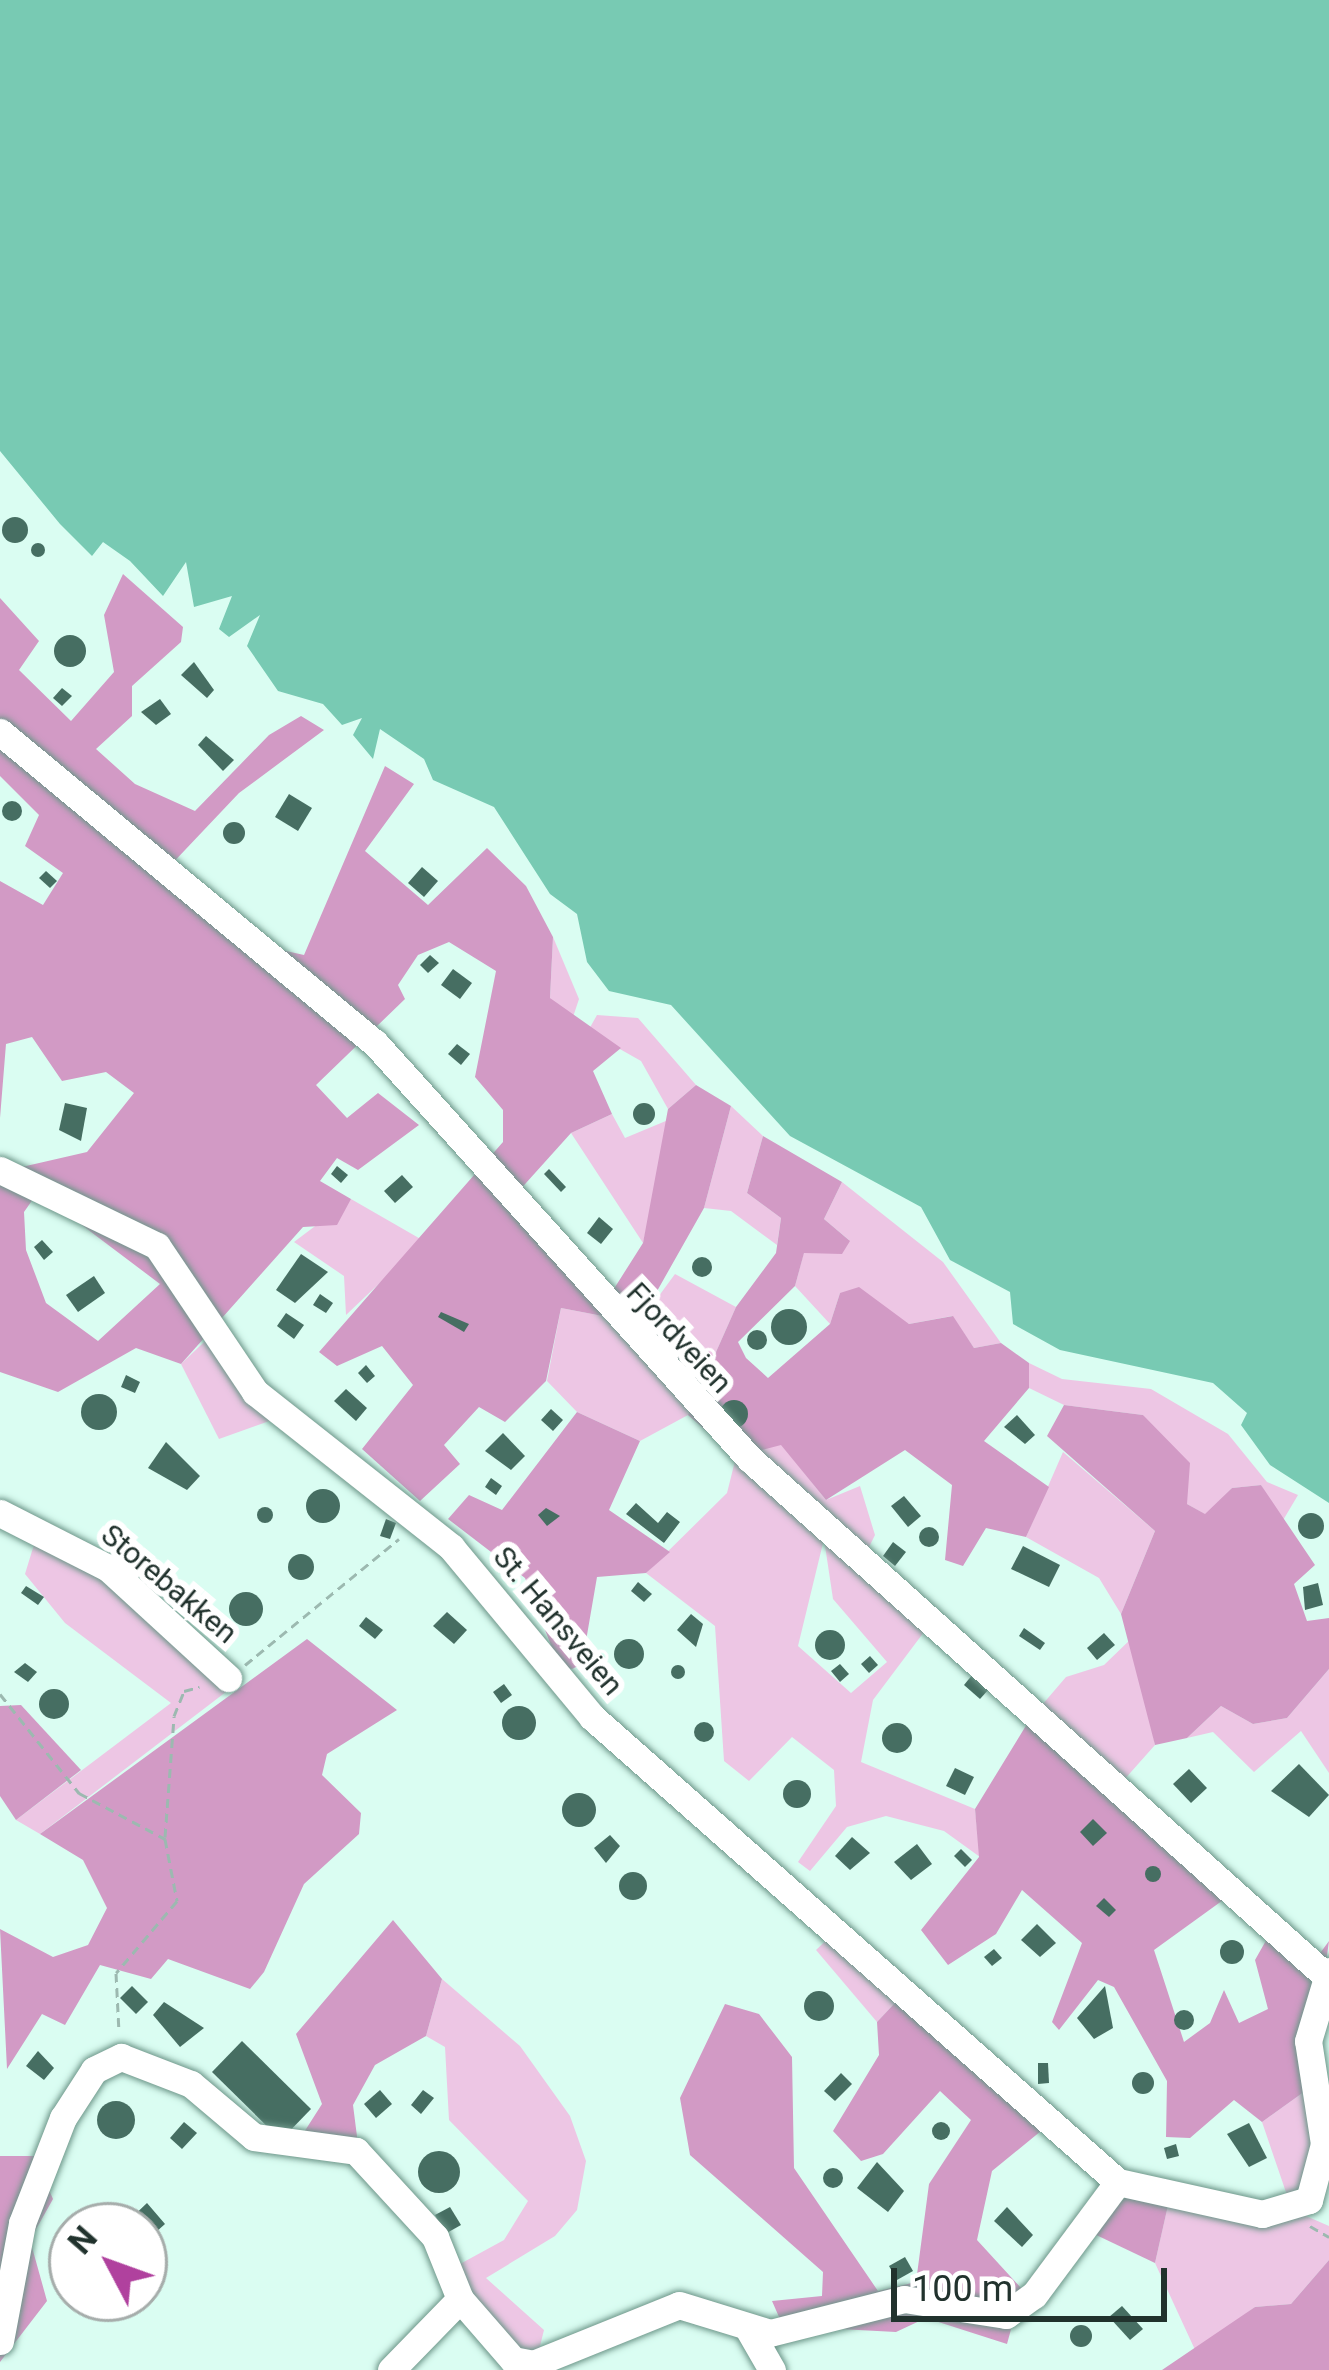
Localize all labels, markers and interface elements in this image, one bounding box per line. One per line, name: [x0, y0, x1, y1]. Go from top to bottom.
street label: Fjordveien: [619, 1275, 739, 1401]
street label: Storebakken: [94, 1517, 244, 1651]
street label: St. Hansveien: [485, 1539, 631, 1703]
north arrow: [48, 2202, 168, 2322]
text: N: [60, 2218, 105, 2262]
scale bar: [897, 2244, 1173, 2318]
text: 100 m: [912, 2268, 1013, 2310]

